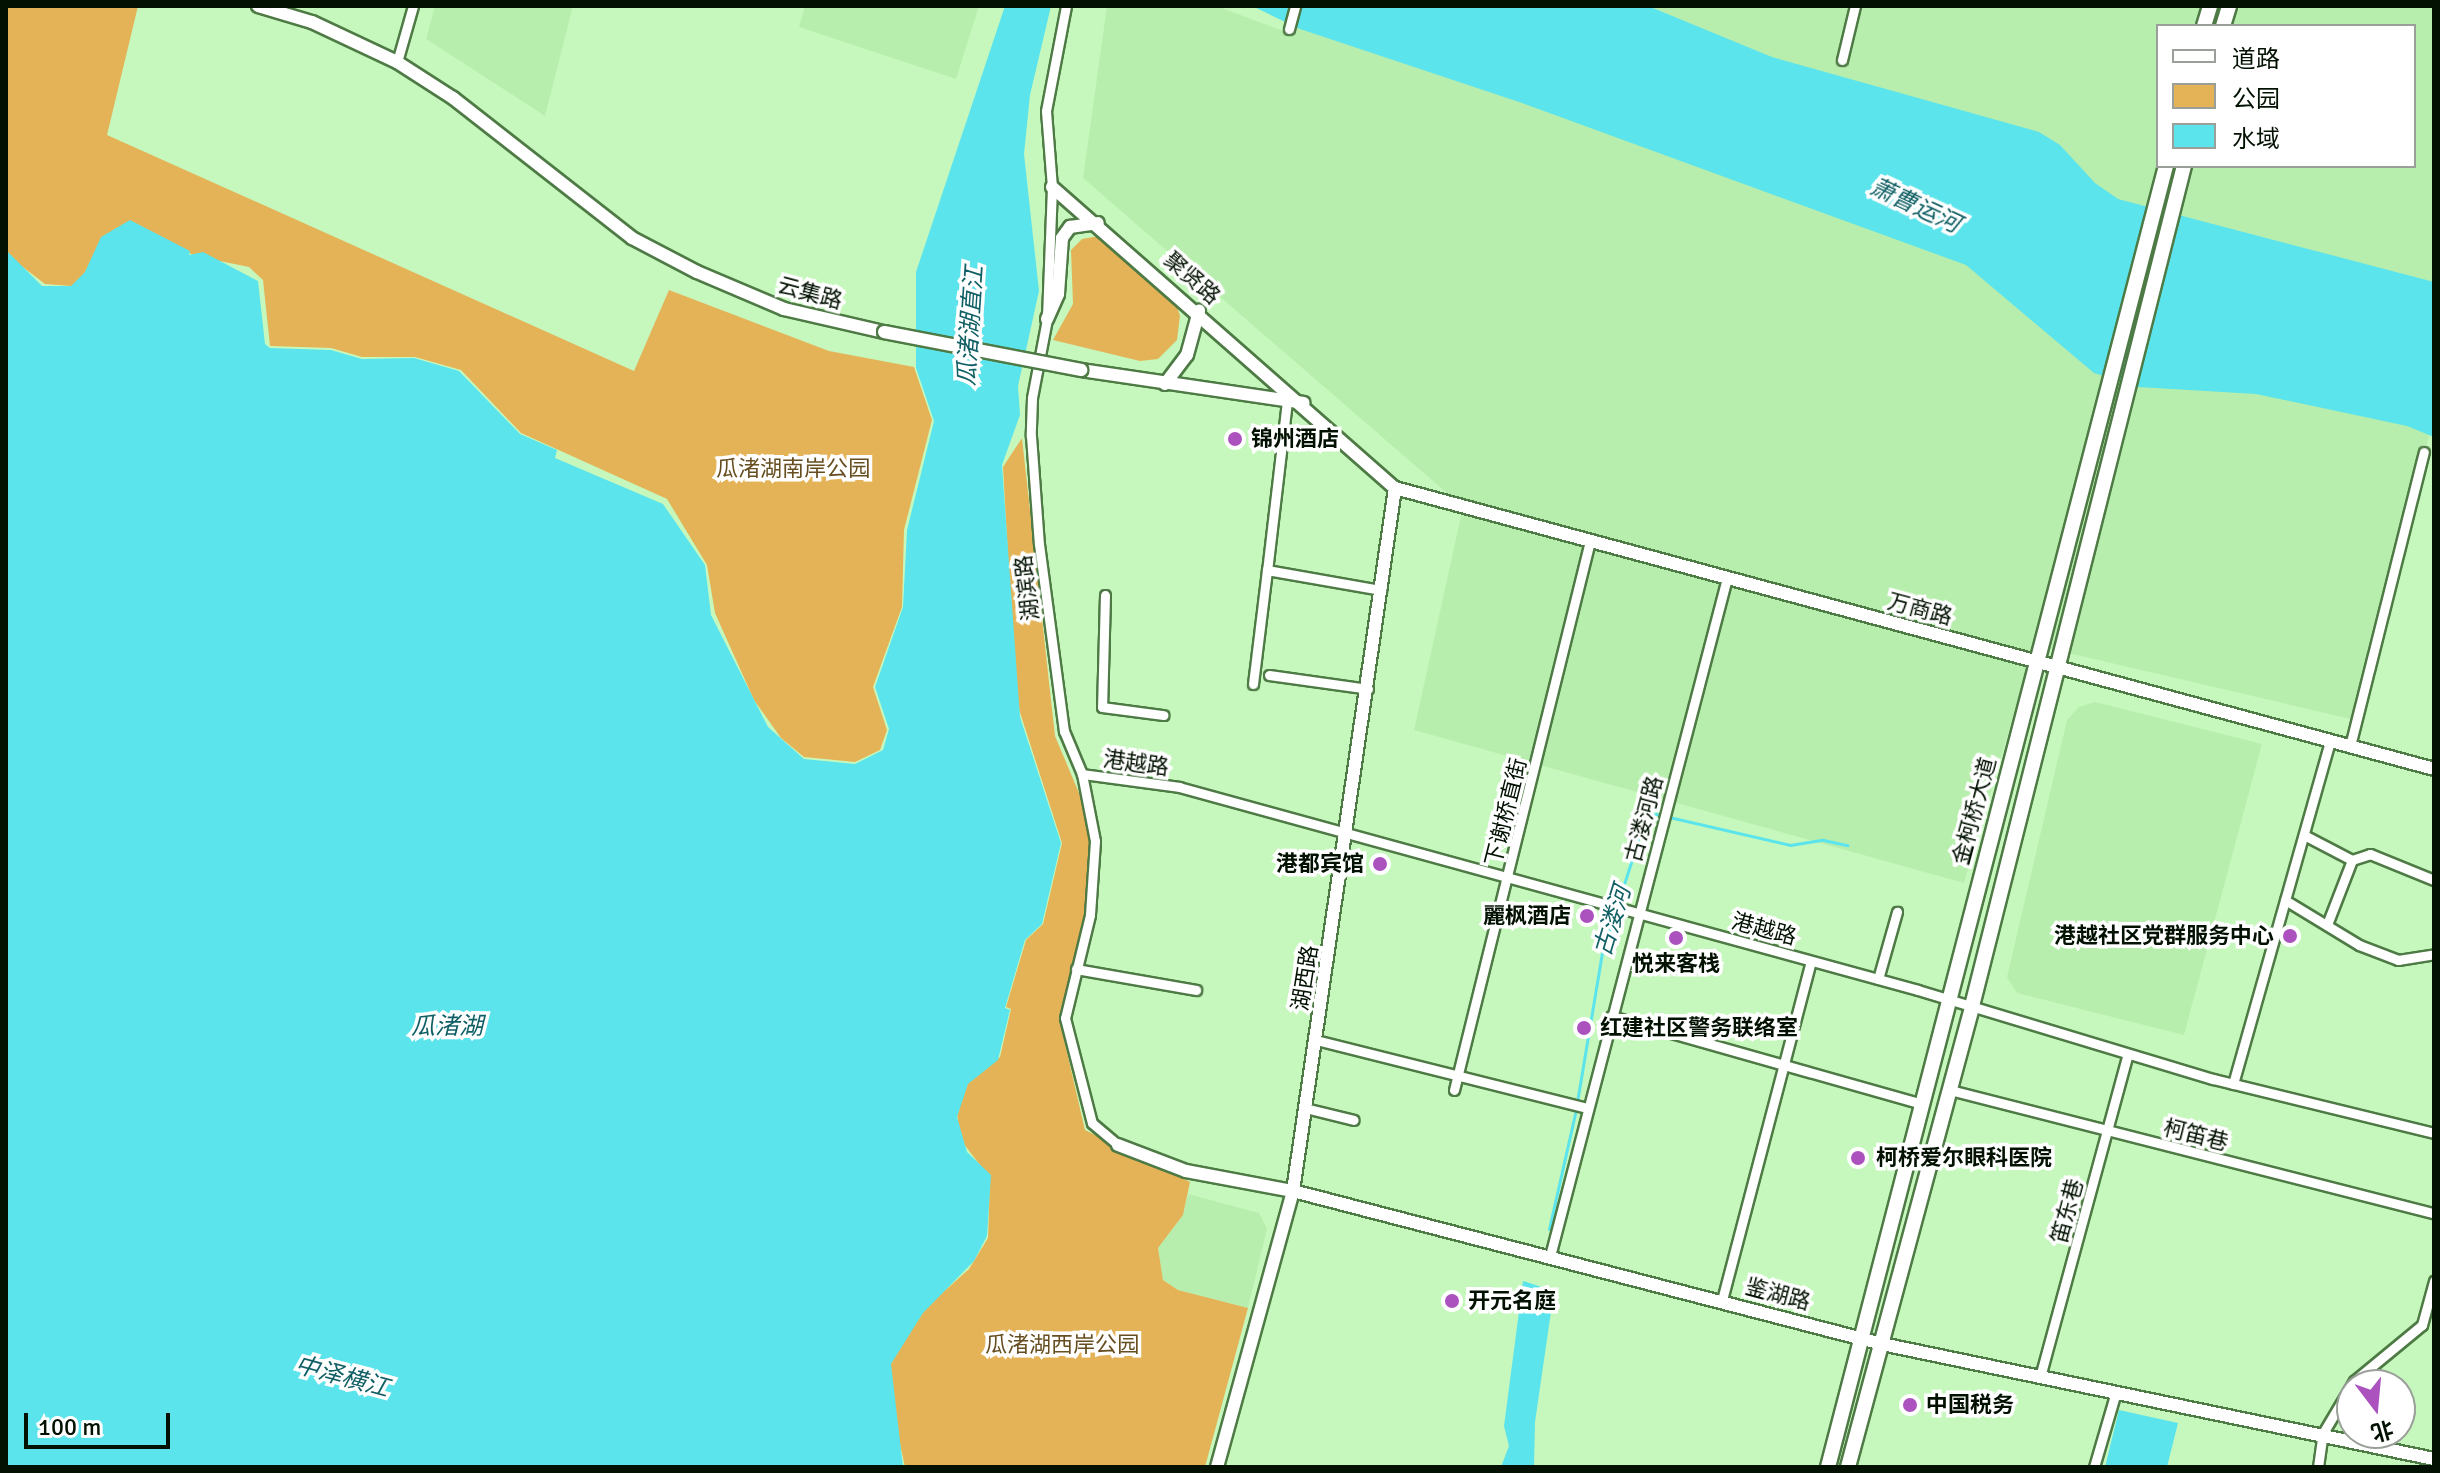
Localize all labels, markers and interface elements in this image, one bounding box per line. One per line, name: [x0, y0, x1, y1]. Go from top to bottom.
legend: [2156, 24, 2416, 168]
text: 道路: [2232, 44, 2280, 74]
text: 公园: [2232, 84, 2280, 114]
text: 水域: [2232, 124, 2280, 154]
water label: 萧曹运河: [1865, 173, 1965, 239]
street label: 聚贤路: [1158, 246, 1226, 310]
water label: 瓜渚湖直江: [952, 265, 990, 387]
street label: 云集路: [775, 272, 845, 314]
place label: 锦州酒店: [1251, 426, 1339, 452]
marker: 锦州酒店: [1226, 430, 1244, 448]
park label: 瓜渚湖南岸公园: [716, 456, 870, 482]
street label: 湖滨路: [1010, 554, 1044, 622]
street label: 万商路: [1885, 588, 1955, 630]
street label: 港越路: [1101, 745, 1171, 781]
street label: 金柯桥大道: [1947, 754, 2001, 868]
street label: 下谢桥直街: [1480, 755, 1532, 869]
street label: 古溇河路: [1620, 773, 1668, 865]
place label: 港都宾馆: [1276, 851, 1364, 877]
marker: 港都宾馆: [1371, 855, 1389, 873]
water label: 古溇河: [1589, 882, 1637, 960]
place label: 麗枫酒店: [1483, 903, 1571, 929]
marker: 麗枫酒店: [1578, 907, 1596, 925]
street label: 港越路: [1729, 908, 1799, 950]
place label: 港越社区党群服务中心: [2054, 923, 2274, 949]
marker: 港越社区党群服务中心: [2281, 927, 2299, 945]
marker: 悦来客栈: [1667, 929, 1685, 947]
street label: 湖西路: [1287, 943, 1323, 1013]
place label: 悦来客栈: [1632, 951, 1720, 977]
water label: 瓜渚湖: [411, 1013, 483, 1041]
place label: 红建社区警务联络室: [1600, 1015, 1798, 1041]
marker: 红建社区警务联络室: [1575, 1019, 1593, 1037]
street label: 柯笛巷: [2161, 1114, 2231, 1156]
place label: 柯桥爱尔眼科医院: [1876, 1145, 2052, 1171]
marker: 柯桥爱尔眼科医院: [1847, 1147, 1869, 1169]
street label: 笛东巷: [2046, 1176, 2088, 1246]
street label: 鉴湖路: [1743, 1273, 1813, 1315]
place label: 开元名庭: [1468, 1288, 1556, 1314]
marker: 开元名庭: [1443, 1292, 1461, 1310]
park label: 瓜渚湖西岸公园: [985, 1332, 1139, 1358]
water label: 中泽横江: [292, 1351, 392, 1403]
north arrow: [2336, 1369, 2416, 1449]
place label: 中国税务: [1926, 1392, 2014, 1418]
marker: 中国税务: [1901, 1396, 1919, 1414]
scale bar: [28, 1397, 174, 1447]
text: 100 m: [38, 1412, 101, 1442]
text: 北: [2368, 1415, 2397, 1447]

